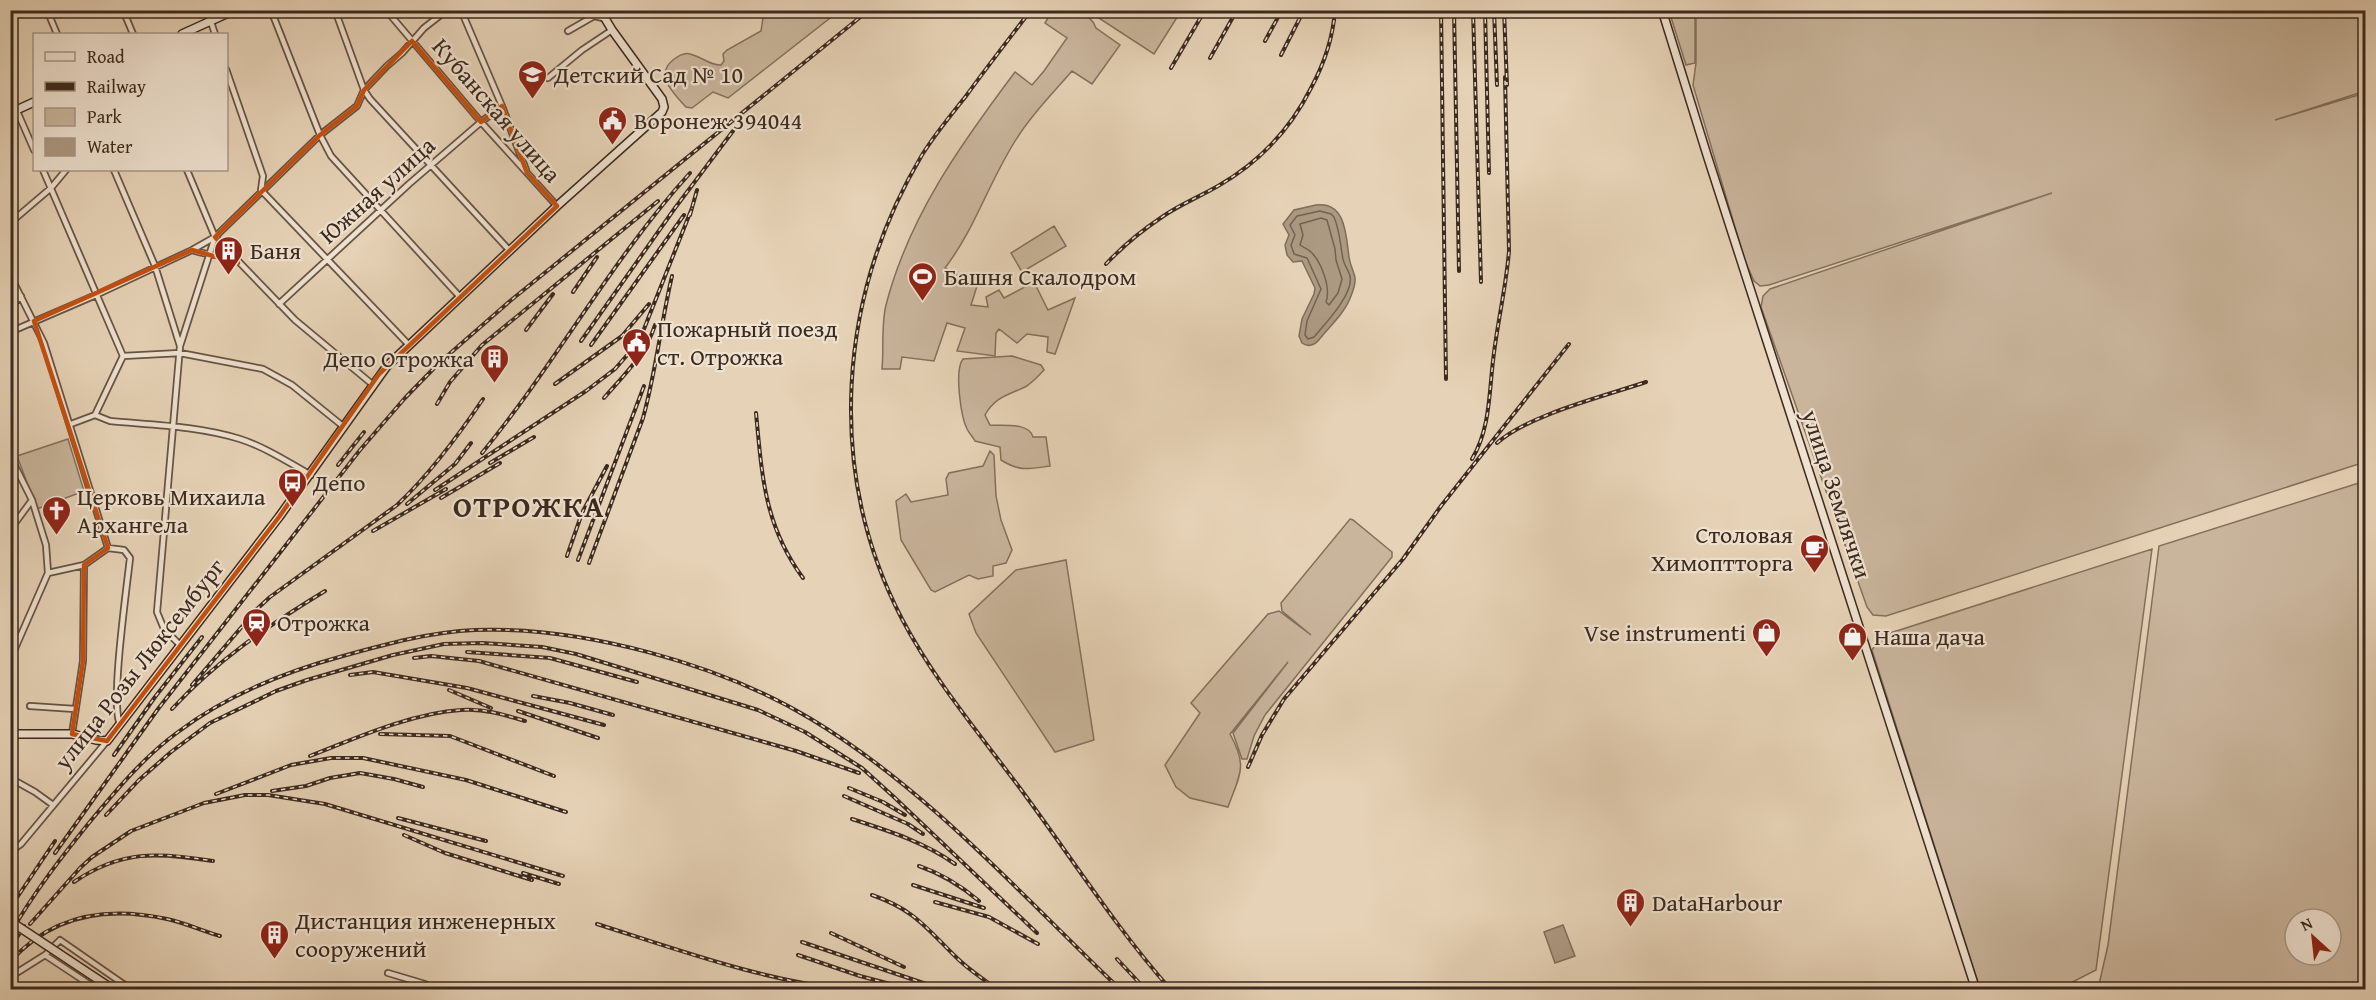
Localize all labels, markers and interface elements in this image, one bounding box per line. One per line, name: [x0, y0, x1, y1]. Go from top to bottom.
street label: Кубанская улица: [424, 30, 570, 190]
legend: [33, 33, 228, 171]
text: Road: [87, 43, 125, 70]
place label: Детский Сад № 10: [553, 57, 743, 92]
school or university icon: Детский Сад № 10: [517, 58, 549, 100]
text: Railway: [87, 73, 146, 100]
text: Park: [87, 103, 123, 130]
place label: Воронеж 394044: [634, 103, 802, 138]
public building icon: Воронеж 394044: [597, 104, 629, 146]
street label: Южная улица: [311, 128, 443, 252]
text: Water: [87, 133, 133, 160]
place label: Баня: [250, 233, 301, 268]
building icon: Баня: [213, 234, 245, 276]
place label: Башня Скалодром: [944, 259, 1136, 294]
sports icon: Башня Скалодром: [907, 260, 939, 302]
place label: Пожарный поезд ст. Отрожка: [657, 311, 837, 374]
public building icon: Пожарный поезд ст. Отрожка: [620, 326, 652, 368]
place label: Депо Отрожка: [322, 341, 475, 376]
building icon: Депо Отрожка: [479, 342, 511, 384]
street label: улица Землячки: [1793, 404, 1881, 583]
place label: Депо: [312, 465, 365, 500]
bus stop icon: Депо: [276, 466, 308, 508]
place label: Церковь Михаила Архангела: [77, 479, 266, 542]
district label: ОТРОЖКА: [453, 484, 605, 528]
church icon: Церковь Михаила Архангела: [40, 494, 72, 536]
place label: Столовая Химоптторга: [1651, 517, 1794, 580]
cafe icon: Столовая Химоптторга: [1798, 532, 1830, 574]
street label: улица Розы Люксембург: [45, 551, 233, 778]
place label: Отрожка: [277, 605, 370, 640]
station icon: Отрожка: [240, 606, 272, 648]
place label: Vse instrumenti: [1584, 615, 1746, 650]
shop icon: Vse instrumenti: [1751, 616, 1783, 658]
place label: Наша дача: [1874, 619, 1986, 654]
shop icon: Наша дача: [1837, 620, 1869, 662]
place label: DataHarbour: [1652, 885, 1783, 920]
building icon: DataHarbour: [1615, 886, 1647, 928]
place label: Дистанция инженерных сооружений: [294, 903, 556, 966]
north arrow: [2283, 907, 2343, 967]
text: N: [2296, 910, 2317, 937]
building icon: Дистанция инженерных сооружений: [258, 918, 290, 960]

